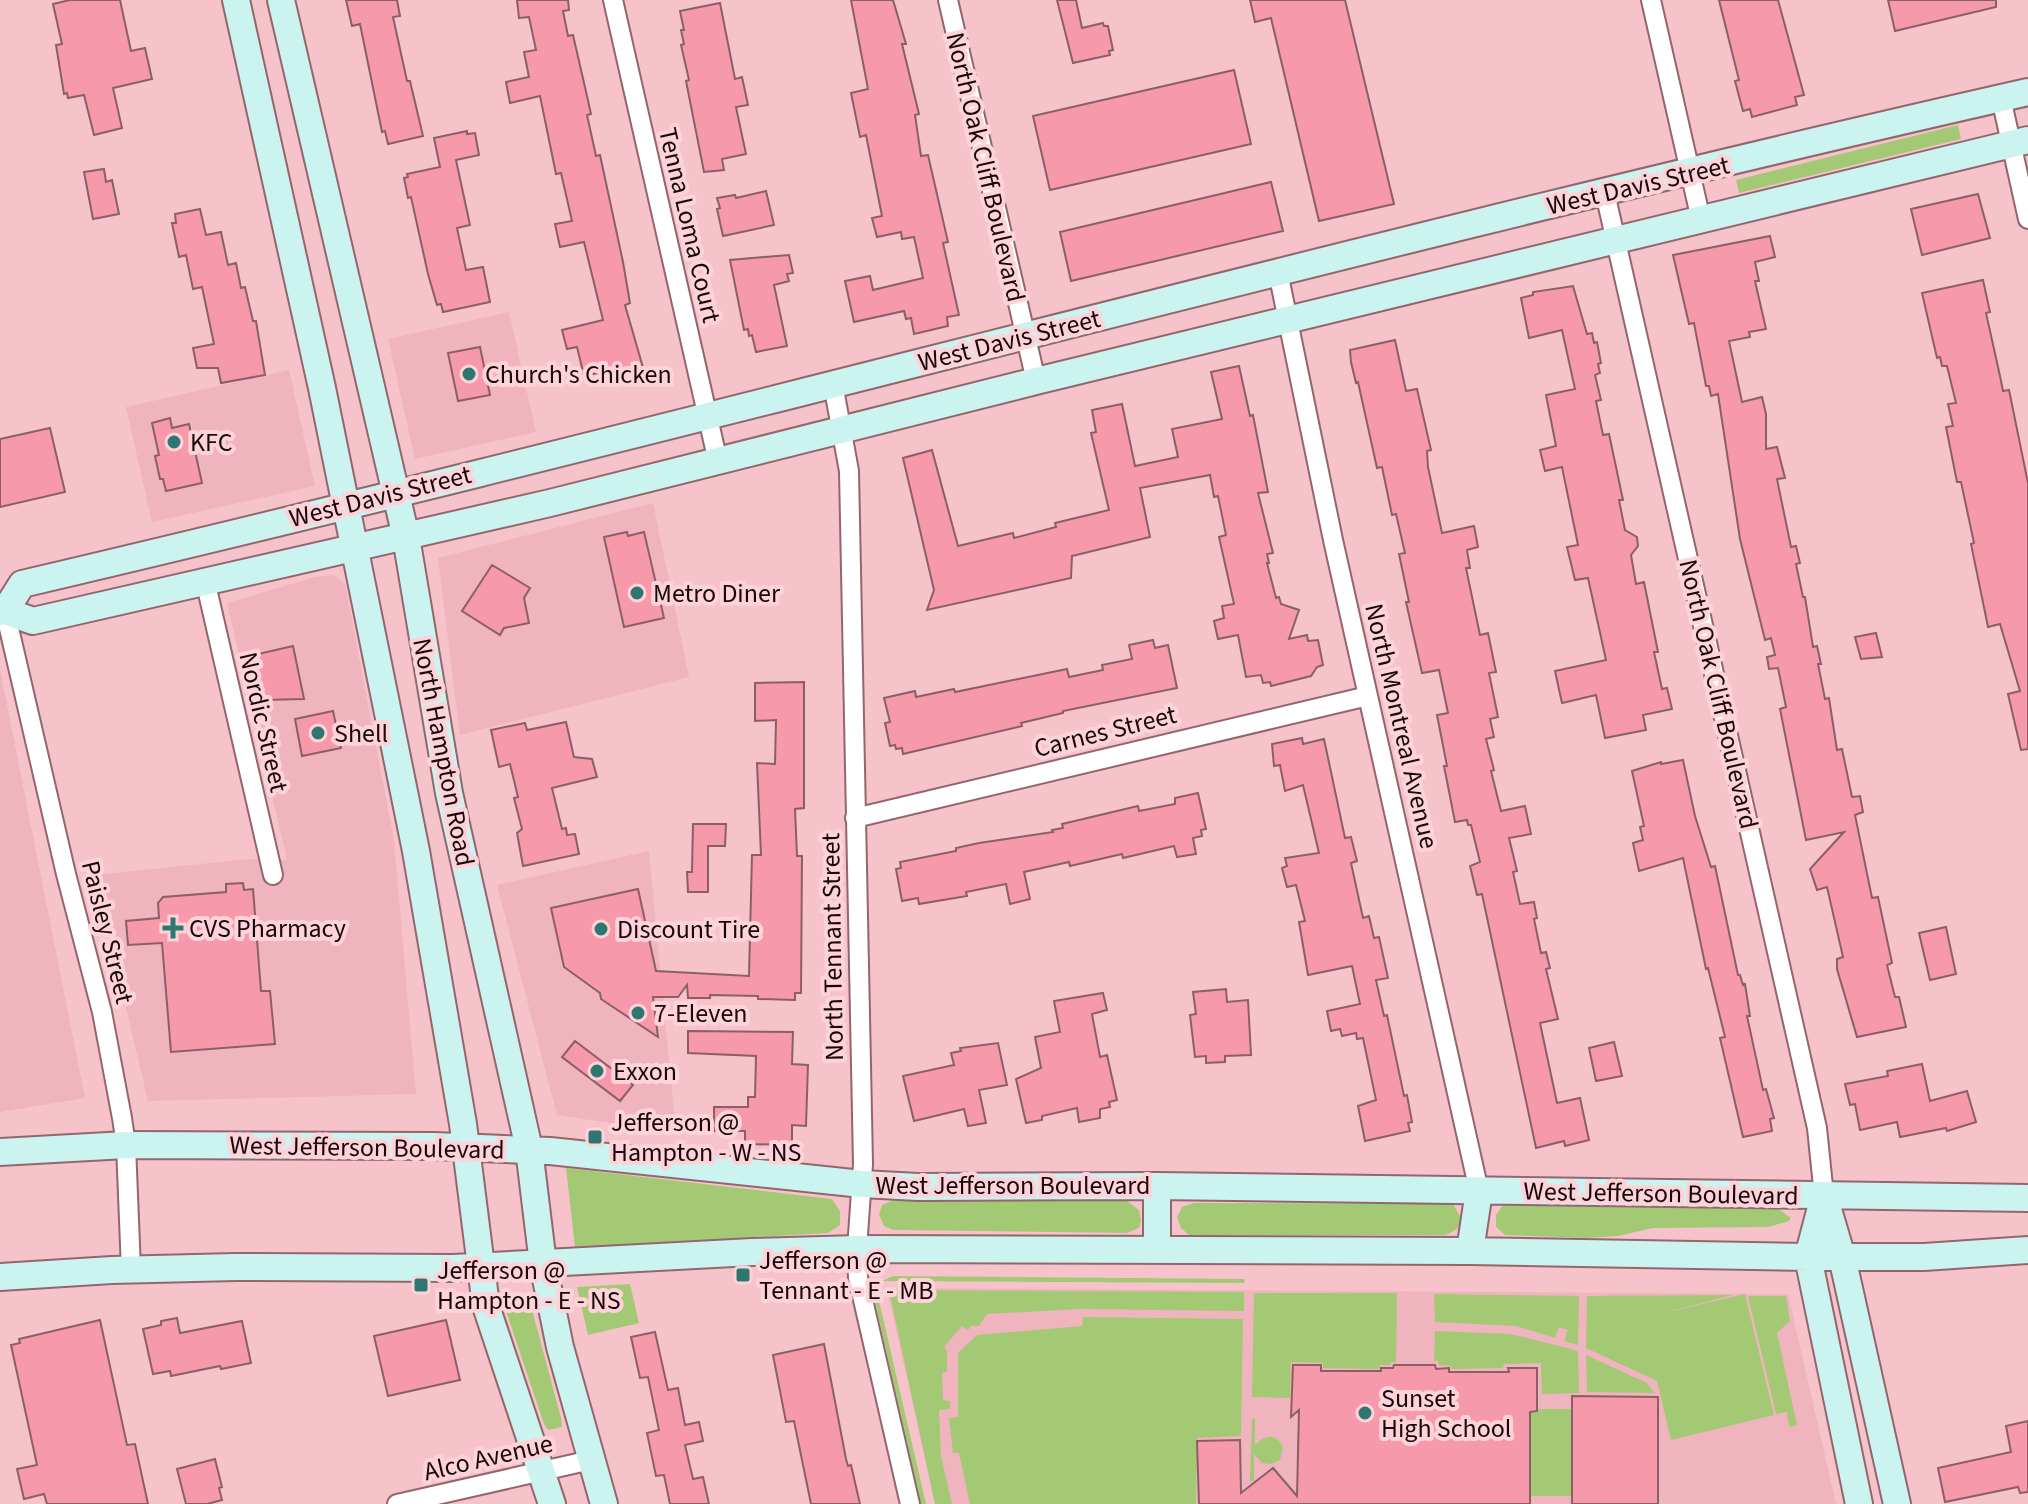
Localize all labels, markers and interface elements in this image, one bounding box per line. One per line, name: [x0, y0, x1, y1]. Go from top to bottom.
street label: North Oak Cliff Boulevard: [936, 29, 1035, 306]
street label: Tenna Loma Court: [649, 124, 730, 326]
street label: West Davis Street: [1543, 146, 1733, 224]
street label: West Davis Street: [914, 300, 1104, 381]
place label: Church's Chicken: [485, 356, 672, 393]
marker: Church's Chicken: [460, 365, 478, 383]
place label: KFC: [190, 424, 232, 461]
marker: KFC: [165, 433, 183, 451]
street label: West Davis Street: [285, 456, 475, 537]
street label: North Oak Cliff Boulevard: [1669, 556, 1768, 833]
place label: Metro Diner: [653, 575, 781, 612]
marker: Metro Diner: [628, 584, 646, 602]
street label: North Montreal Avenue: [1355, 600, 1448, 852]
street label: North Hampton Road: [403, 635, 484, 869]
street label: Nordic Street: [229, 648, 298, 796]
street label: Carnes Street: [1030, 696, 1180, 767]
place label: Shell: [334, 715, 388, 752]
marker: Shell: [309, 724, 327, 742]
street label: North Tennant Street: [812, 832, 853, 1061]
street label: Paisley Street: [72, 857, 143, 1008]
place label: CVS Pharmacy: [189, 910, 346, 947]
place label: Discount Tire: [617, 911, 760, 948]
marker: CVS Pharmacy: [164, 919, 182, 937]
marker: Discount Tire: [592, 920, 610, 938]
place label: 7-Eleven: [654, 995, 748, 1032]
marker: 7-Eleven: [629, 1004, 647, 1022]
place label: Exxon: [613, 1053, 677, 1090]
marker: Exxon: [588, 1062, 606, 1080]
place label: Jefferson @ Hampton - W - NS: [611, 1104, 801, 1171]
street label: West Jefferson Boulevard: [229, 1127, 505, 1168]
marker: Jefferson @ Hampton - W - NS: [586, 1128, 604, 1146]
street label: West Jefferson Boulevard: [875, 1167, 1151, 1204]
street label: West Jefferson Boulevard: [1523, 1173, 1799, 1214]
place label: Jefferson @ Tennant - E - MB: [759, 1242, 934, 1309]
place label: Jefferson @ Hampton - E - NS: [437, 1252, 621, 1319]
marker: Jefferson @ Tennant - E - MB: [734, 1266, 752, 1284]
marker: Jefferson @ Hampton - E - NS: [412, 1276, 430, 1294]
place label: Sunset High School: [1381, 1380, 1512, 1447]
marker: Sunset High School: [1356, 1404, 1374, 1422]
street label: Alco Avenue: [420, 1425, 556, 1490]

